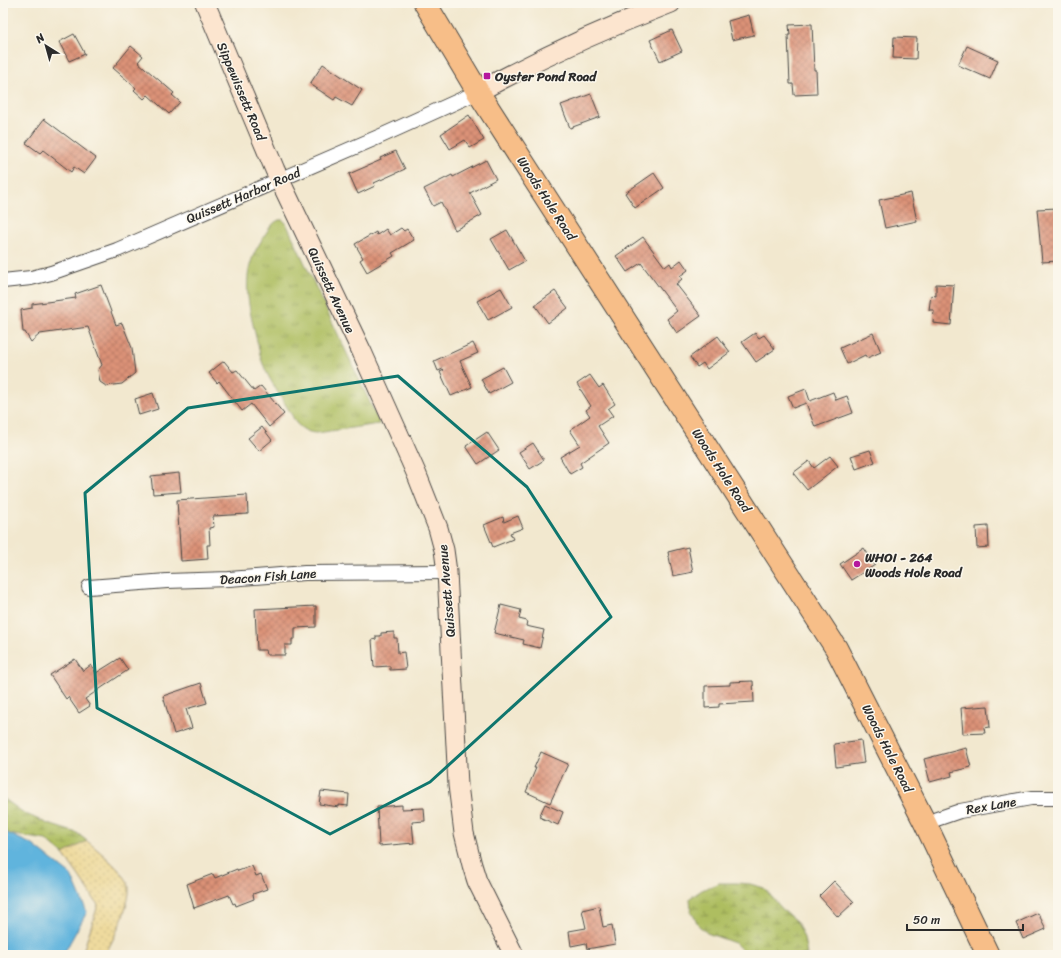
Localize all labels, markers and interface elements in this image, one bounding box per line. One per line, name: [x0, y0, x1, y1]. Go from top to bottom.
north arrow: [26, 26, 66, 66]
text: N: [31, 28, 49, 49]
street label: Sippewissett Road: [210, 38, 273, 145]
place label: Oyster Pond Road: [494, 65, 597, 88]
marker: Oyster Pond Road: [482, 71, 492, 81]
street label: Woods Hole Road: [511, 152, 583, 246]
street label: Quissett Harbor Road: [182, 160, 305, 230]
street label: Quissett Avenue: [302, 243, 362, 337]
street label: Woods Hole Road: [686, 424, 758, 518]
street label: Quissett Avenue: [431, 544, 462, 638]
place label: WHOI - 264 Woods Hole Road: [865, 546, 963, 584]
marker: WHOI - 264 Woods Hole Road: [852, 559, 862, 569]
street label: Deacon Fish Lane: [219, 562, 317, 591]
street label: Woods Hole Road: [855, 700, 920, 797]
street label: Rex Lane: [964, 790, 1018, 821]
scale bar: [907, 906, 1023, 932]
text: 50 m: [913, 909, 940, 931]

